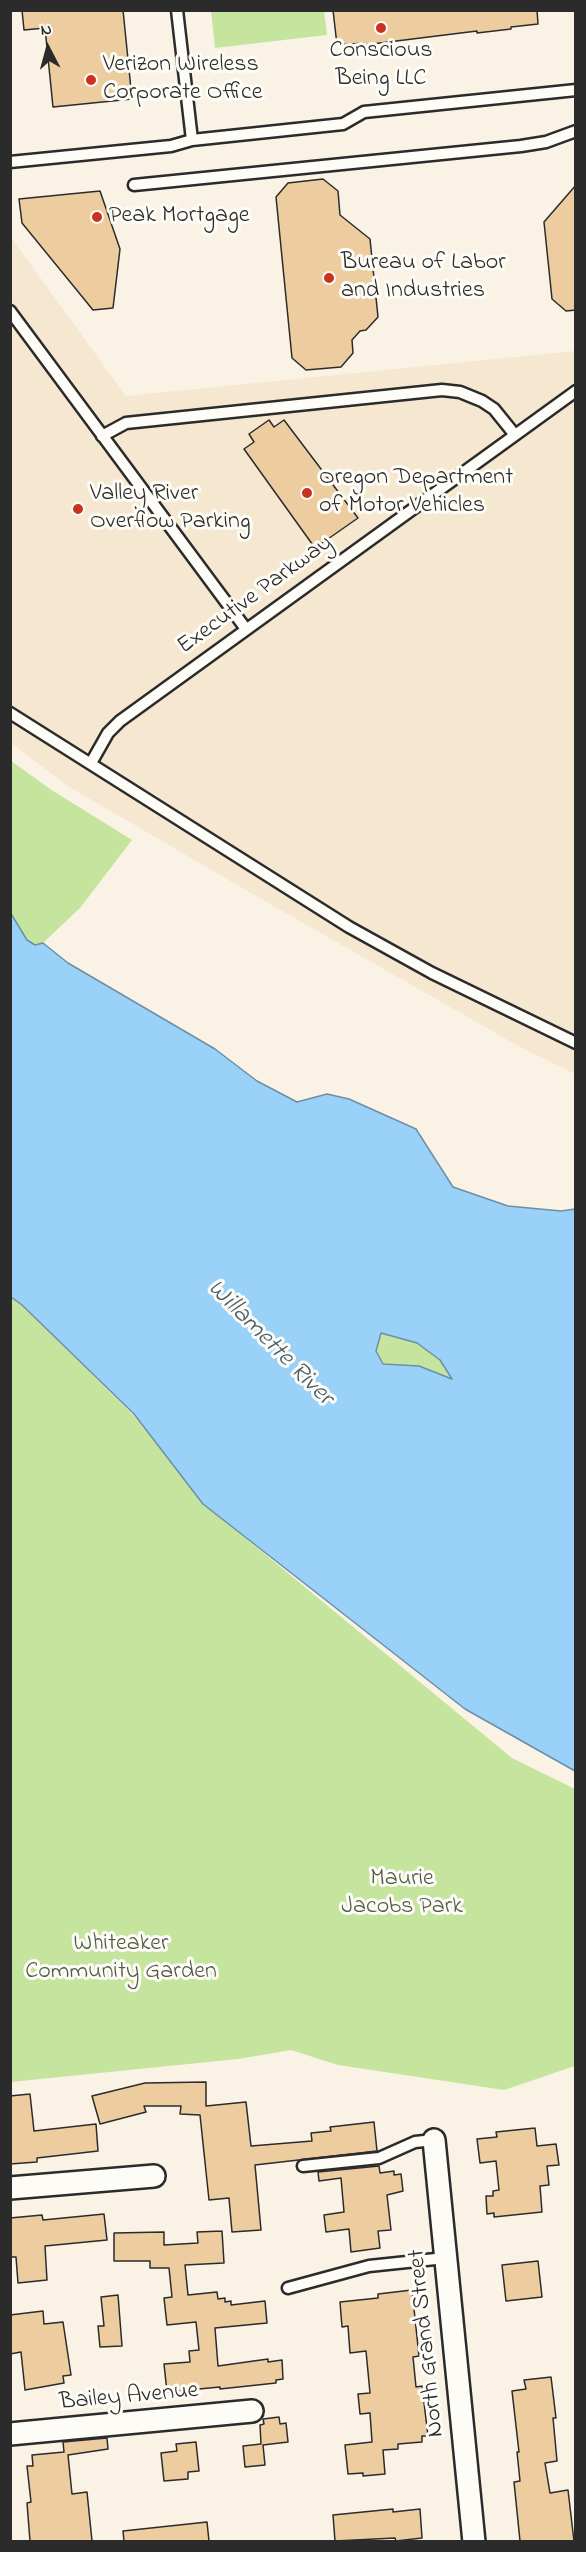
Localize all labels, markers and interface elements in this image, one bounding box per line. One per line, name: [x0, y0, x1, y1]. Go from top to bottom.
north arrow: [18, 18, 78, 78]
text: N: [39, 18, 53, 43]
marker: Conscious Being LLC: [374, 21, 388, 35]
place label: Conscious Being LLC: [329, 38, 433, 94]
place label: Verizon Wireless Corporate Office: [103, 52, 262, 108]
marker: Verizon Wireless Corporate Office: [84, 73, 98, 87]
place label: Peak Mortgage: [109, 203, 250, 231]
marker: Peak Mortgage: [90, 210, 104, 224]
place label: Bureau of Labor and Industries: [341, 250, 506, 306]
marker: Bureau of Labor and Industries: [322, 271, 336, 285]
place label: Oregon Department of Motor Vehicles: [319, 465, 513, 521]
place label: Valley River Overflow Parking: [90, 481, 251, 537]
marker: Oregon Department of Motor Vehicles: [300, 486, 314, 500]
marker: Valley River Overflow Parking: [71, 502, 85, 516]
street label: Executive Parkway: [173, 530, 339, 662]
water label: Willamette River: [199, 1274, 339, 1414]
park label: Maurie Jacobs Park: [341, 1866, 463, 1922]
park label: Whiteaker Community Garden: [25, 1931, 217, 1987]
street label: North Grand Street: [404, 2248, 452, 2438]
street label: Bailey Avenue: [58, 2378, 200, 2418]

